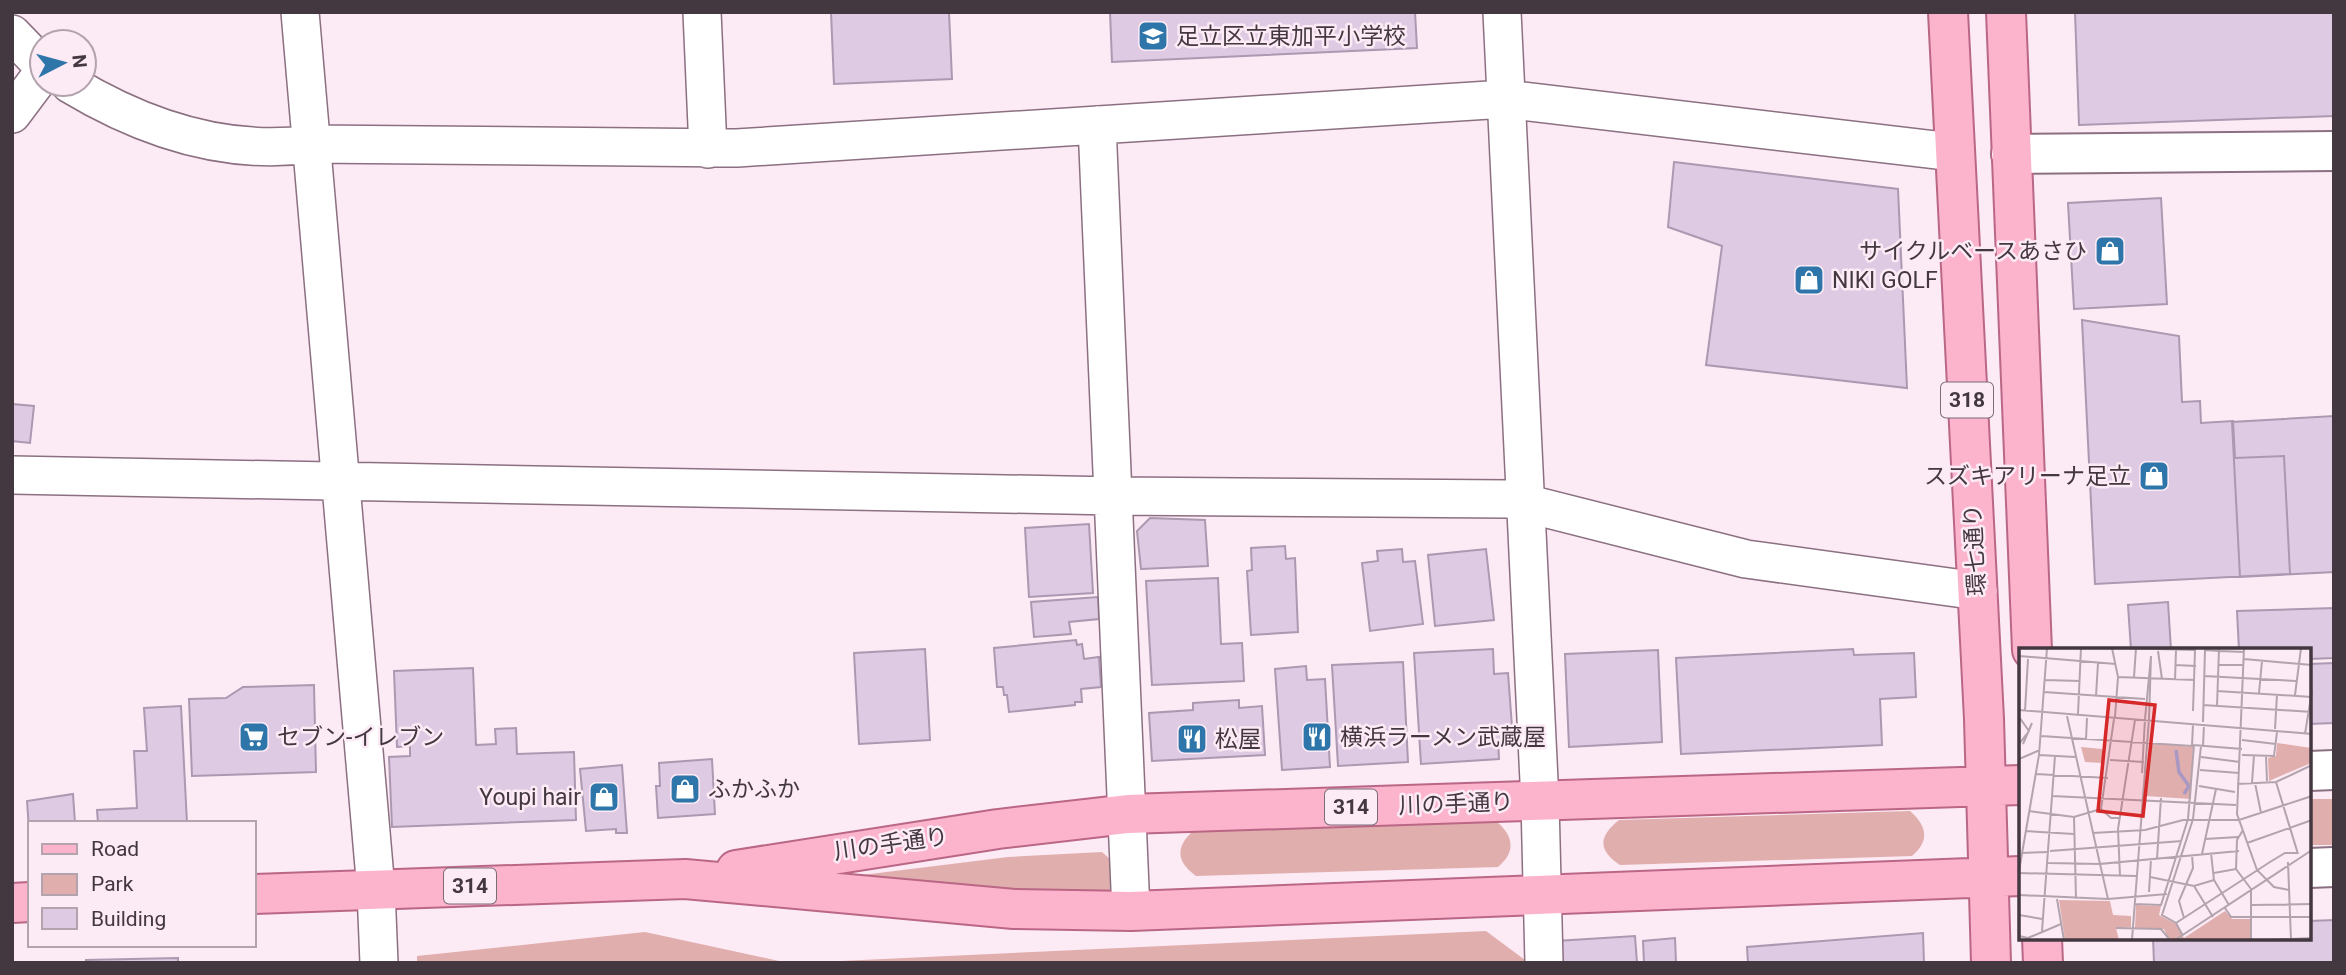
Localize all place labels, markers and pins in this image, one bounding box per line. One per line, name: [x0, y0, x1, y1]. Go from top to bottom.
school or university icon: 足立区立東加平小学校: [1136, 19, 1170, 53]
place label: 足立区立東加平小学校: [1176, 23, 1406, 50]
shop icon: サイクルベースあさひ: [2093, 234, 2127, 268]
place label: サイクルベースあさひ: [1859, 238, 2087, 265]
shop icon: NIKI GOLF: [1792, 263, 1826, 297]
place label: NIKI GOLF: [1832, 267, 1938, 294]
shop icon: スズキアリーナ足立: [2137, 459, 2171, 493]
place label: スズキアリーナ足立: [1924, 463, 2131, 490]
supermarket icon: セブン-イレブン: [237, 720, 271, 754]
restaurant icon: 横浜ラーメン武蔵屋: [1300, 720, 1334, 754]
restaurant icon: 松屋: [1175, 722, 1209, 756]
place label: セブン-イレブン: [277, 724, 444, 751]
place label: 横浜ラーメン武蔵屋: [1340, 724, 1546, 751]
place label: 松屋: [1215, 726, 1261, 753]
shop icon: ふかふか: [668, 772, 702, 806]
place label: ふかふか: [708, 776, 800, 803]
shop icon: Youpi hair: [587, 780, 621, 814]
place label: Youpi hair: [479, 784, 581, 811]

